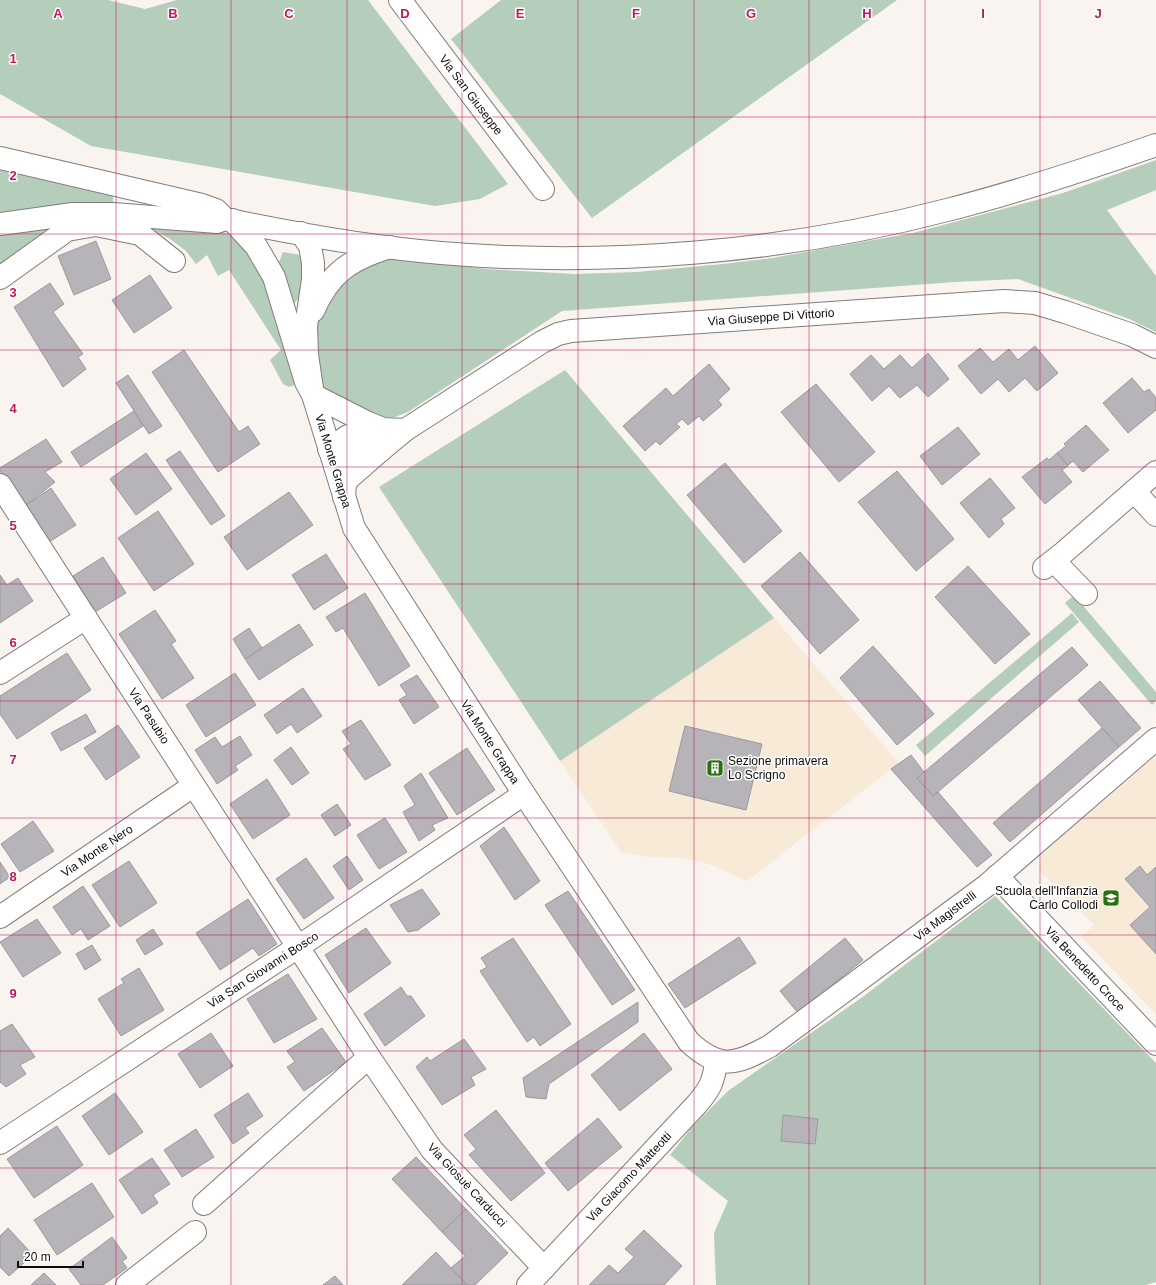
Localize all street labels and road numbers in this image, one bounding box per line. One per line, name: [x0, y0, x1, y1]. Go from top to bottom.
street label: Via San Giuseppe: [436, 52, 506, 138]
street label: Via Giuseppe Di Vittorio: [707, 306, 835, 328]
street label: Via Monte Grappa: [312, 412, 354, 510]
street label: Via Pasubio: [126, 685, 172, 747]
street label: Via Monte Grappa: [458, 697, 523, 787]
street label: Via Monte Nero: [59, 822, 136, 880]
street label: Via Magistrelli: [911, 888, 979, 944]
street label: Via Benedetto Croce: [1042, 924, 1128, 1014]
street label: Via San Giovanni Bosco: [205, 929, 321, 1011]
street label: Via Giacomo Matteotti: [584, 1129, 674, 1225]
street label: Via Giosuè Carducci: [425, 1140, 509, 1230]

